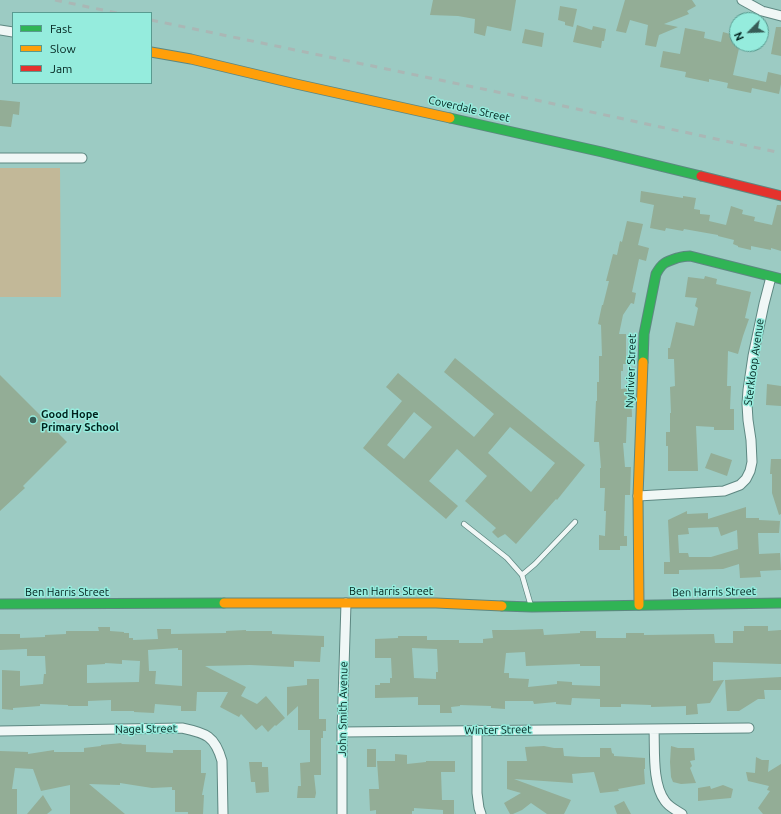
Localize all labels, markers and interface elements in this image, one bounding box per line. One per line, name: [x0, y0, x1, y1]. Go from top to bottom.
legend: [12, 12, 152, 84]
north arrow: [729, 12, 769, 52]
text: Fast: [50, 22, 72, 35]
text: N: [732, 30, 746, 43]
text: Slow: [50, 42, 76, 55]
text: Jam: [50, 62, 72, 75]
street label: Coverdale Street: [427, 93, 511, 125]
street label: Sterkloop Avenue: [741, 318, 767, 406]
street label: Nylrivier Street: [623, 334, 639, 408]
place label: Good Hope Primary School: [41, 407, 119, 433]
marker: Good Hope Primary School: [28, 415, 38, 425]
street label: Ben Harris Street: [349, 584, 433, 598]
street label: Ben Harris Street: [25, 585, 109, 599]
street label: Ben Harris Street: [672, 585, 756, 599]
street label: John Smith Avenue: [336, 661, 350, 757]
street label: Nagel Street: [115, 722, 177, 736]
street label: Winter Street: [464, 723, 532, 737]

